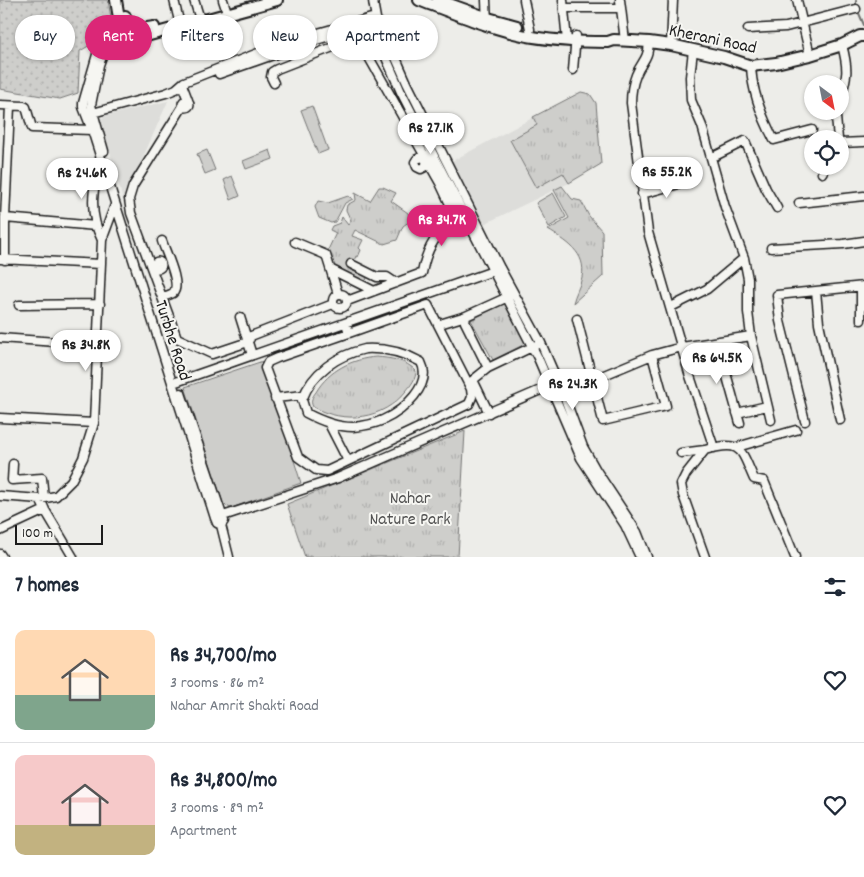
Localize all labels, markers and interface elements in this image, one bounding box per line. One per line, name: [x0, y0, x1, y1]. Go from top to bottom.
chip: Buy: [15, 15, 75, 60]
chip: Rent: [85, 15, 152, 60]
chip: Filters: [162, 15, 243, 60]
chip: New: [253, 15, 317, 60]
chip: Apartment: [327, 15, 438, 60]
street label: Kherani Road: [666, 19, 759, 62]
north arrow: [804, 75, 849, 120]
map controls: [804, 75, 849, 175]
pin: Rs 27.1K: [379, 112, 483, 155]
text: Rs 27.1K: [409, 117, 453, 140]
button: locate: [804, 130, 849, 175]
pin: Rs 55.2K: [615, 156, 719, 199]
pin: Rs 24.6K: [30, 158, 134, 200]
text: Rs 55.2K: [642, 161, 692, 184]
text: Rs 24.6K: [57, 162, 107, 185]
pin: Rs 34.7K: [390, 204, 494, 247]
text: Rs 34.7K: [418, 209, 466, 232]
street label: Turbhe Road: [147, 297, 196, 384]
pin: Rs 34.8K: [34, 330, 138, 372]
text: Rs 34.8K: [62, 334, 110, 357]
pin: Rs 64.5K: [665, 342, 769, 385]
text: Rs 64.5K: [692, 347, 742, 370]
pin: Rs 24.3K: [521, 368, 625, 411]
text: Rs 24.3K: [549, 373, 597, 396]
park label: Nahar Nature Park: [369, 487, 451, 533]
scale bar: [15, 522, 102, 545]
text: 100 m: [22, 524, 53, 544]
text: 7 homes: [15, 572, 79, 602]
icon: filters: [821, 573, 849, 601]
text: Rs 34,700/mo: [170, 642, 277, 672]
icon: home: [55, 650, 115, 710]
icon: heart: [821, 666, 849, 694]
text: 3 rooms · 86 m²: [170, 672, 264, 695]
text: Nahar Amrit Shakti Road: [170, 695, 319, 718]
text: Rs 34,800/mo: [170, 767, 277, 797]
icon: home: [55, 775, 115, 835]
icon: heart: [821, 791, 849, 819]
text: 3 rooms · 89 m²: [170, 797, 264, 820]
text: Apartment: [170, 820, 237, 843]

